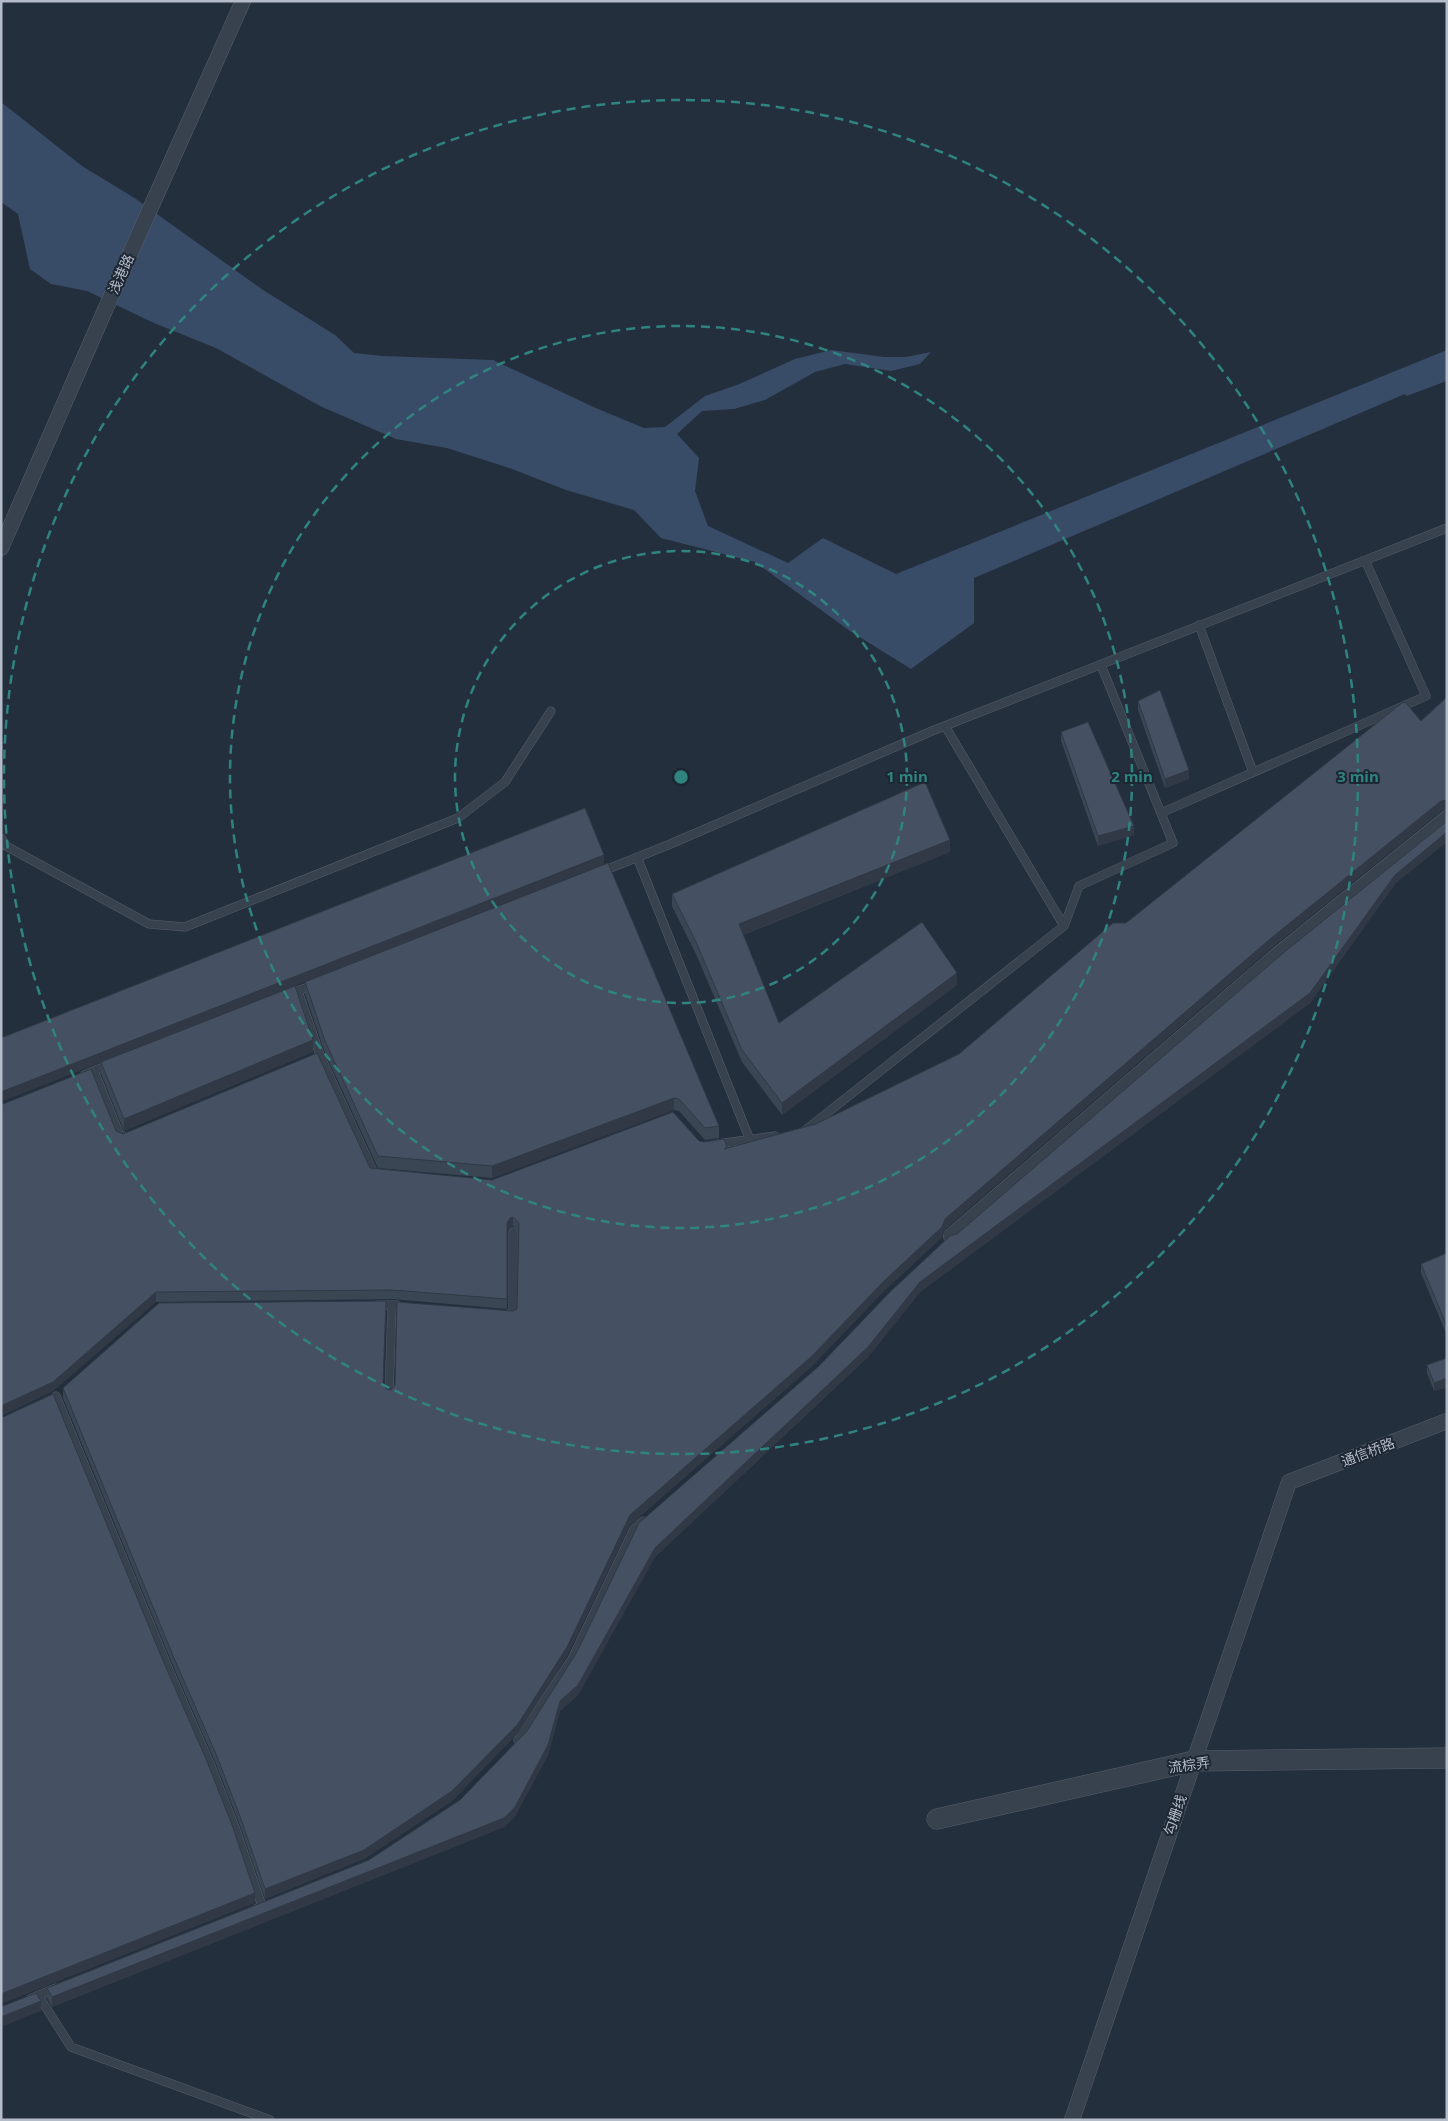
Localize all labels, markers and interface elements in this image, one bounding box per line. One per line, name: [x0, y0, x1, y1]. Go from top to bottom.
street label: 浅港路: [103, 251, 138, 297]
text: 1 min: [886, 766, 928, 786]
text: 2 min: [1111, 766, 1153, 786]
text: 3 min: [1337, 766, 1379, 786]
centre of rings: [672, 768, 690, 786]
street label: 通信桥路: [1338, 1433, 1397, 1470]
street label: 流棕弄: [1167, 1752, 1211, 1777]
street label: 勾栅线: [1159, 1792, 1190, 1838]

